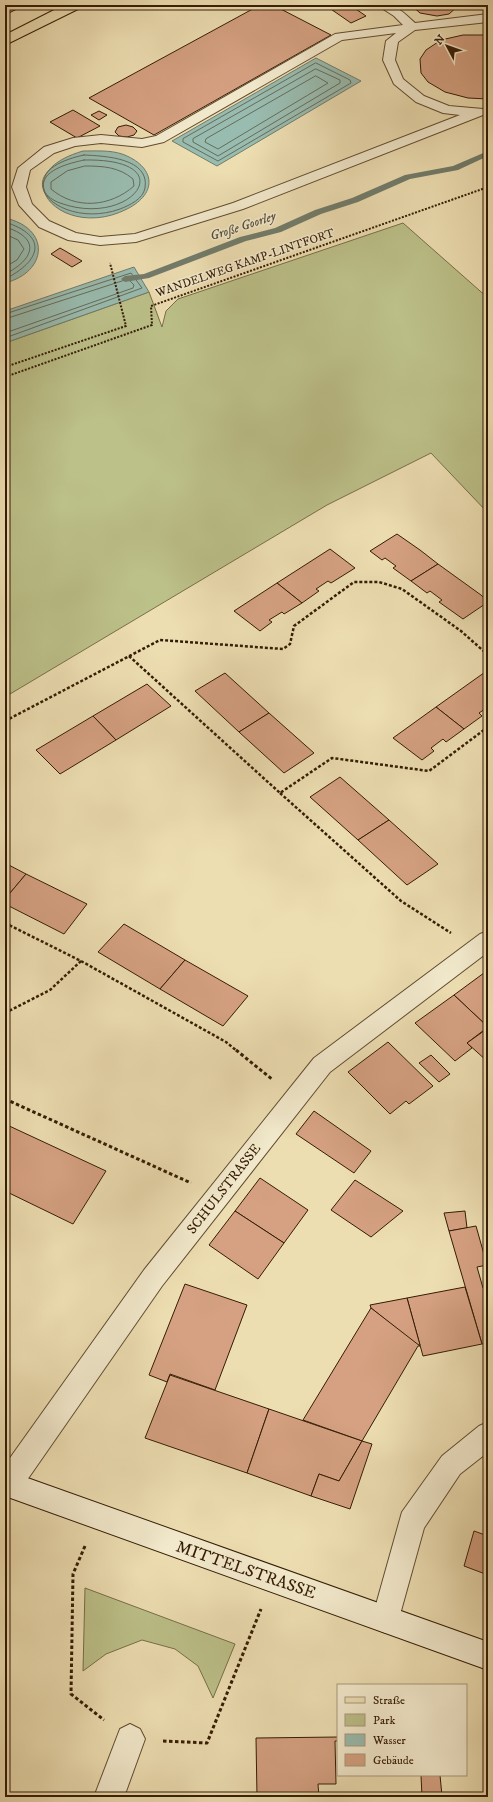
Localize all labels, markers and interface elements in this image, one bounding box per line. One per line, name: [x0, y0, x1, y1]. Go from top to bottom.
north arrow: [427, 26, 467, 66]
text: N: [432, 32, 448, 48]
water label: Große Goorley: [208, 208, 279, 244]
street label: WANDELWEG KAMP-LINTFORT: [153, 225, 336, 301]
street label: SCHULSTRASSE: [183, 1140, 265, 1238]
street label: MITTELSTRASSE: [173, 1536, 319, 1604]
legend: [337, 1684, 467, 1776]
text: Straße: [373, 1693, 405, 1708]
text: Park: [373, 1713, 395, 1728]
text: Wasser: [372, 1733, 406, 1748]
text: Gebäude: [373, 1753, 414, 1768]

